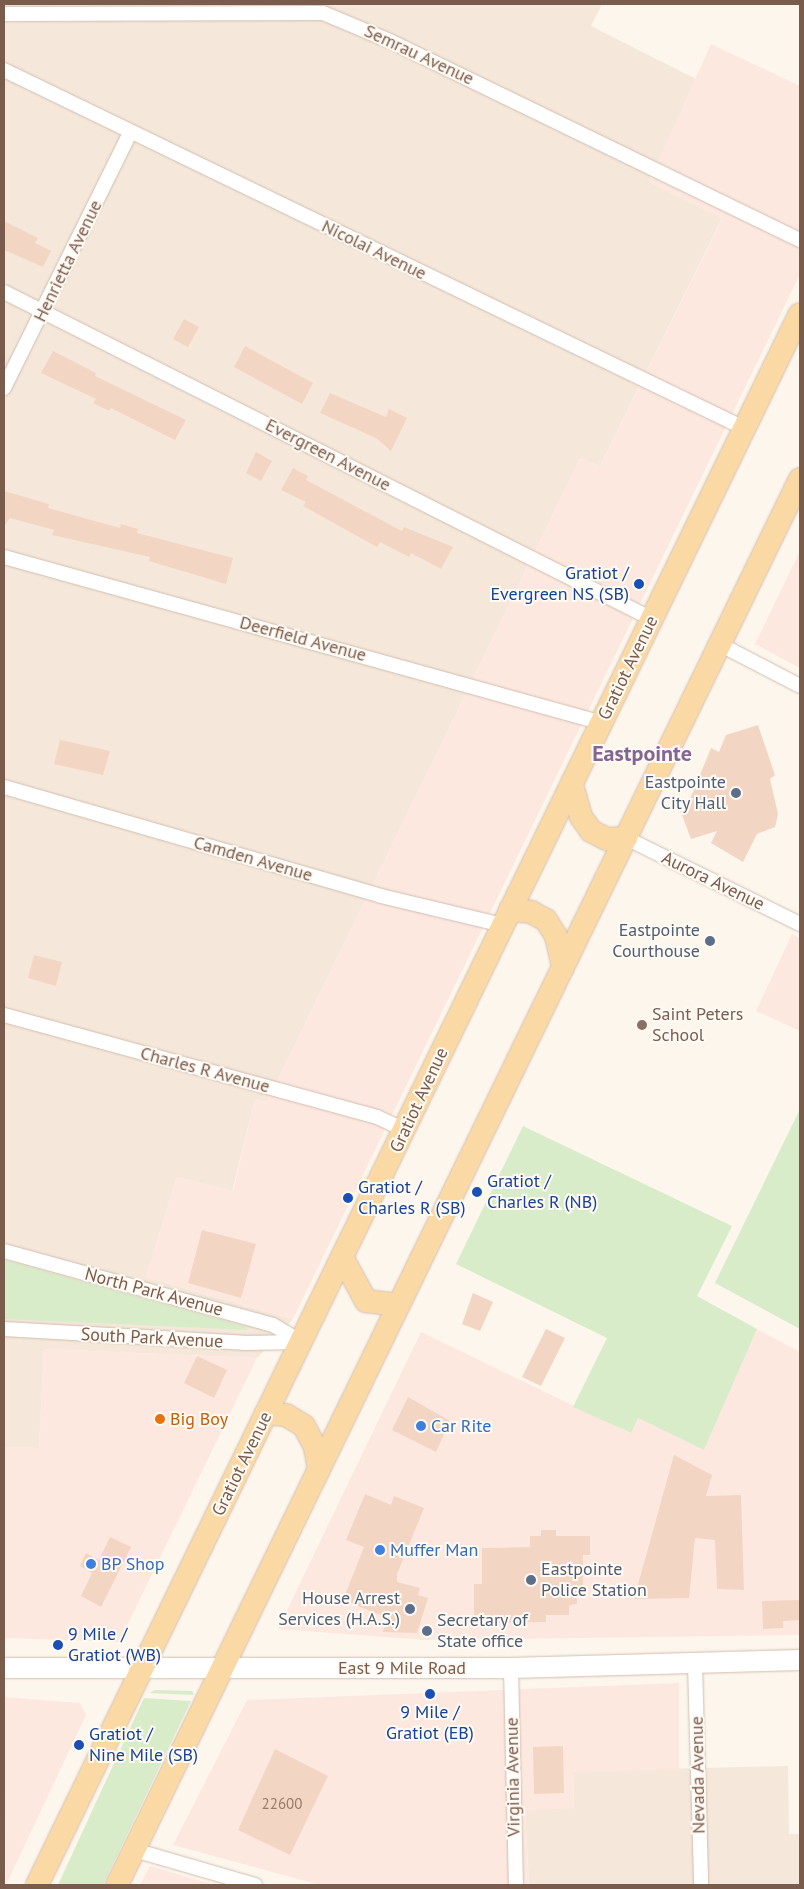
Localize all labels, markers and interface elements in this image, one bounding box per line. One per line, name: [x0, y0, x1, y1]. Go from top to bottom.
street label: Semrau Avenue: [360, 20, 478, 90]
street label: Henrietta Avenue: [29, 196, 107, 326]
street label: Nicolai Avenue: [318, 215, 430, 285]
street label: Evergreen Avenue: [262, 414, 394, 496]
place label: Gratiot / Evergreen NS (SB): [490, 563, 629, 606]
marker: Gratiot / Evergreen NS (SB): [633, 578, 645, 590]
street label: Deerfield Avenue: [237, 612, 369, 666]
street label: Gratiot Avenue: [593, 612, 663, 724]
district label: Eastpointe: [592, 741, 692, 767]
place label: Eastpointe City Hall: [645, 772, 726, 814]
marker: Eastpointe City Hall: [730, 787, 742, 799]
street label: Camden Avenue: [191, 832, 315, 886]
street label: Aurora Avenue: [658, 847, 768, 915]
place label: Eastpointe Courthouse: [612, 920, 700, 962]
marker: Eastpointe Courthouse: [704, 935, 716, 947]
place label: Saint Peters School: [652, 1004, 743, 1046]
marker: Saint Peters School: [636, 1019, 648, 1031]
street label: Charles R Avenue: [138, 1042, 272, 1098]
street label: Gratiot Avenue: [385, 1044, 453, 1156]
place label: Gratiot / Charles R (NB): [487, 1171, 597, 1214]
place label: Gratiot / Charles R (SB): [358, 1177, 466, 1220]
marker: Gratiot / Charles R (NB): [471, 1186, 483, 1198]
marker: Gratiot / Charles R (SB): [342, 1192, 354, 1204]
street label: North Park Avenue: [82, 1263, 226, 1321]
street label: South Park Avenue: [80, 1323, 224, 1353]
place label: Big Boy: [170, 1408, 228, 1430]
street label: Gratiot Avenue: [207, 1408, 277, 1520]
marker: Big Boy: [154, 1413, 166, 1425]
place label: Car Rite: [431, 1415, 491, 1437]
marker: Car Rite: [415, 1420, 427, 1432]
place label: Muffer Man: [390, 1539, 478, 1561]
marker: Muffer Man: [374, 1544, 386, 1556]
place label: BP Shop: [101, 1553, 165, 1575]
marker: BP Shop: [85, 1558, 97, 1570]
place label: Eastpointe Police Station: [541, 1559, 647, 1602]
marker: Eastpointe Police Station: [525, 1574, 537, 1586]
place label: House Arrest Services (H.A.S.): [278, 1588, 400, 1630]
marker: House Arrest Services (H.A.S.): [404, 1603, 416, 1615]
place label: Secretary of State office: [437, 1610, 528, 1652]
place label: 9 Mile / Gratiot (WB): [68, 1624, 161, 1666]
marker: Secretary of State office: [421, 1625, 433, 1637]
marker: 9 Mile / Gratiot (WB): [52, 1639, 64, 1651]
street label: East 9 Mile Road: [338, 1657, 466, 1679]
marker: 9 Mile / Gratiot (EB): [424, 1688, 436, 1700]
place label: 9 Mile / Gratiot (EB): [386, 1702, 474, 1745]
street label: Nevada Avenue: [686, 1716, 710, 1834]
street label: Virginia Avenue: [501, 1717, 525, 1837]
place label: Gratiot / Nine Mile (SB): [89, 1724, 198, 1766]
marker: Gratiot / Nine Mile (SB): [73, 1739, 85, 1751]
house number: 22600: [262, 1795, 302, 1813]

